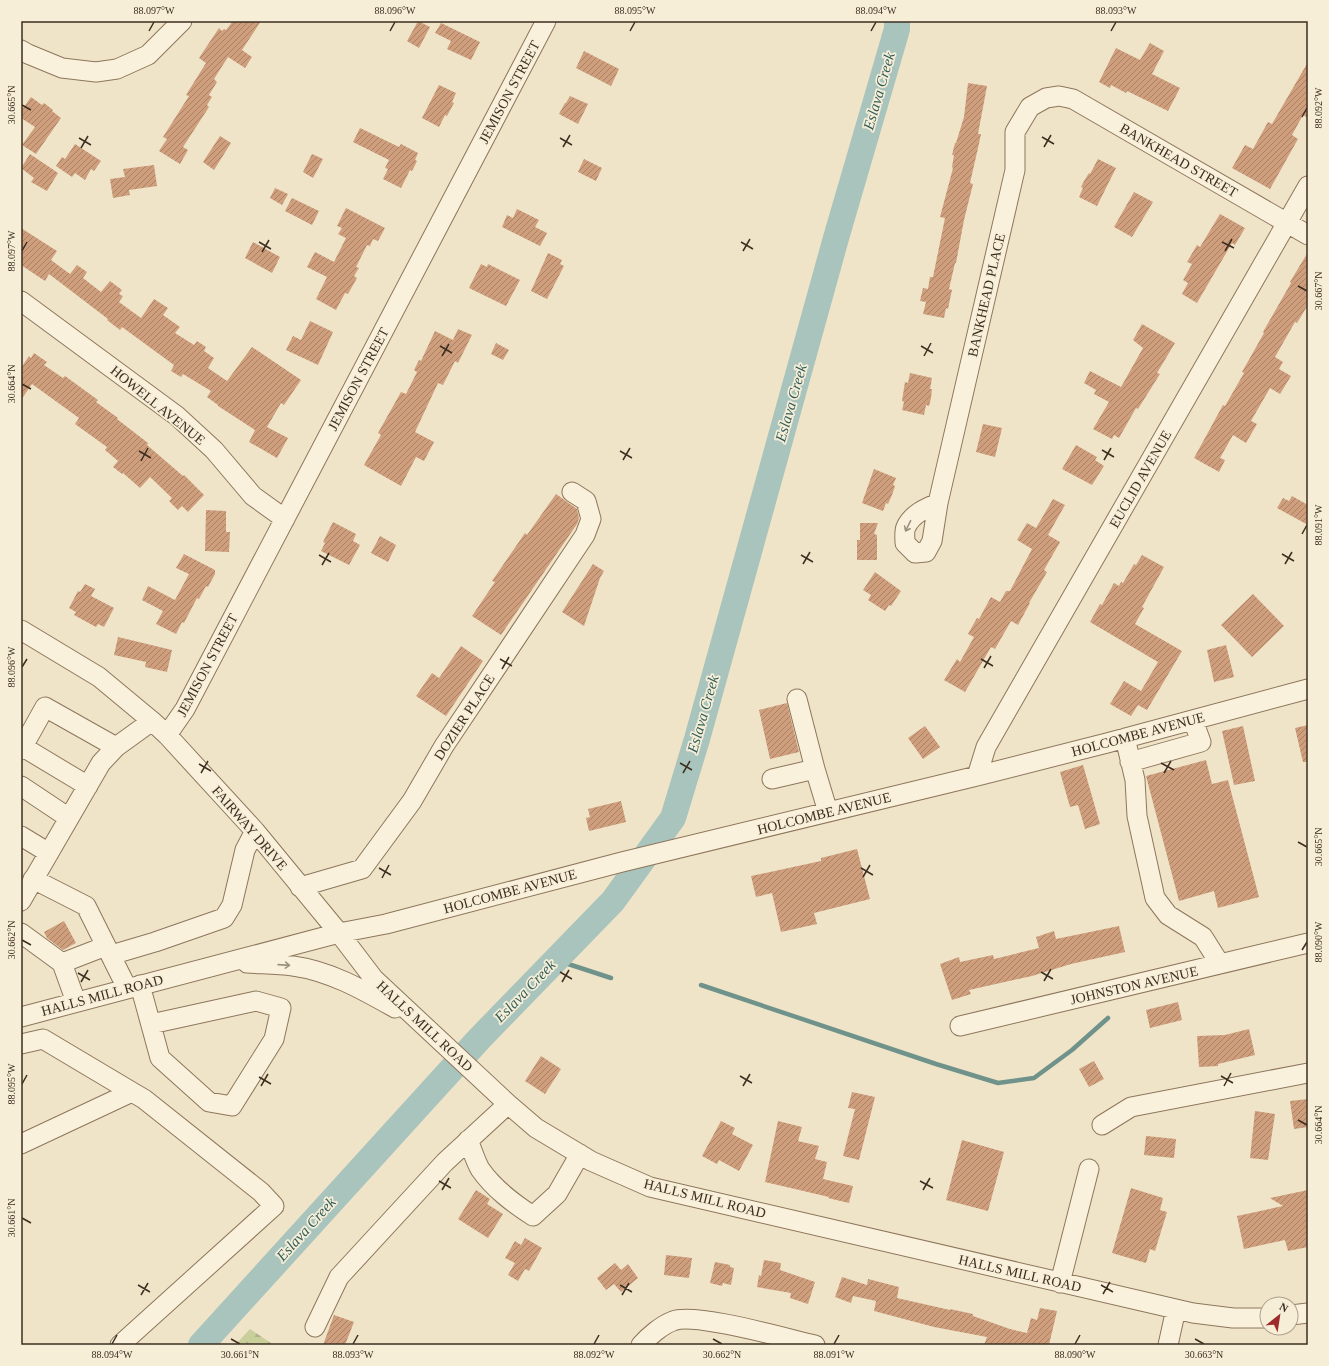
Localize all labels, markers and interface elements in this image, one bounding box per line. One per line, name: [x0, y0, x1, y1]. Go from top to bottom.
text: 88.097°W: [134, 5, 175, 16]
text: 88.096°W: [375, 5, 416, 16]
text: 88.095°W: [615, 5, 656, 16]
text: 88.094°W: [856, 5, 897, 16]
text: 88.093°W: [1096, 5, 1137, 16]
street label: JEMISON STREET: [476, 38, 543, 146]
water label: Eslava Creek: [860, 50, 898, 133]
text: 30.665°N: [6, 86, 17, 124]
text: 88.092°W: [1313, 87, 1324, 128]
street label: BANKHEAD STREET: [1117, 121, 1241, 200]
text: 88.097°W: [6, 230, 17, 271]
street label: BANKHEAD PLACE: [965, 232, 1008, 358]
text: 30.667°N: [1313, 272, 1324, 310]
street label: JEMISON STREET: [325, 325, 392, 433]
water label: Eslava Creek: [772, 362, 810, 445]
street label: HOWELL AVENUE: [107, 363, 208, 448]
text: 30.664°N: [6, 365, 17, 403]
street label: EUCLID AVENUE: [1106, 428, 1174, 531]
text: 88.091°W: [1313, 504, 1324, 545]
one-way arrow: [904, 520, 911, 532]
street label: JEMISON STREET: [174, 611, 241, 719]
text: 88.096°W: [6, 646, 17, 687]
street label: DOZIER PLACE: [431, 672, 498, 763]
water label: Eslava Creek: [684, 673, 722, 756]
street label: HOLCOMBE AVENUE: [1070, 710, 1206, 759]
street label: FAIRWAY DRIVE: [209, 783, 290, 873]
street label: HOLCOMBE AVENUE: [756, 790, 892, 837]
text: 30.665°N: [1313, 828, 1324, 866]
street label: HOLCOMBE AVENUE: [442, 867, 578, 916]
text: 30.662°N: [6, 921, 17, 959]
text: 88.090°W: [1313, 921, 1324, 962]
water label: Eslava Creek: [491, 956, 559, 1026]
one-way arrow: [277, 962, 290, 969]
street label: JOHNSTON AVENUE: [1069, 963, 1199, 1007]
street label: HALLS MILL ROAD: [40, 972, 165, 1019]
street label: HALLS MILL ROAD: [374, 978, 476, 1075]
text: 88.095°W: [6, 1063, 17, 1104]
text: 30.664°N: [1313, 1106, 1324, 1144]
street label: HALLS MILL ROAD: [642, 1176, 768, 1221]
water label: Eslava Creek: [273, 1194, 339, 1265]
text: 30.661°N: [6, 1199, 17, 1237]
street label: HALLS MILL ROAD: [957, 1252, 1083, 1295]
north arrow: [1259, 1296, 1299, 1336]
text: N: [1278, 1300, 1290, 1315]
text: 88.094°W: [92, 1349, 133, 1360]
text: 30.661°N: [221, 1349, 259, 1360]
text: 88.093°W: [333, 1349, 374, 1360]
text: 88.092°W: [574, 1349, 615, 1360]
text: 30.662°N: [703, 1349, 741, 1360]
text: 88.091°W: [814, 1349, 855, 1360]
text: 88.090°W: [1055, 1349, 1096, 1360]
text: 30.663°N: [1185, 1349, 1223, 1360]

